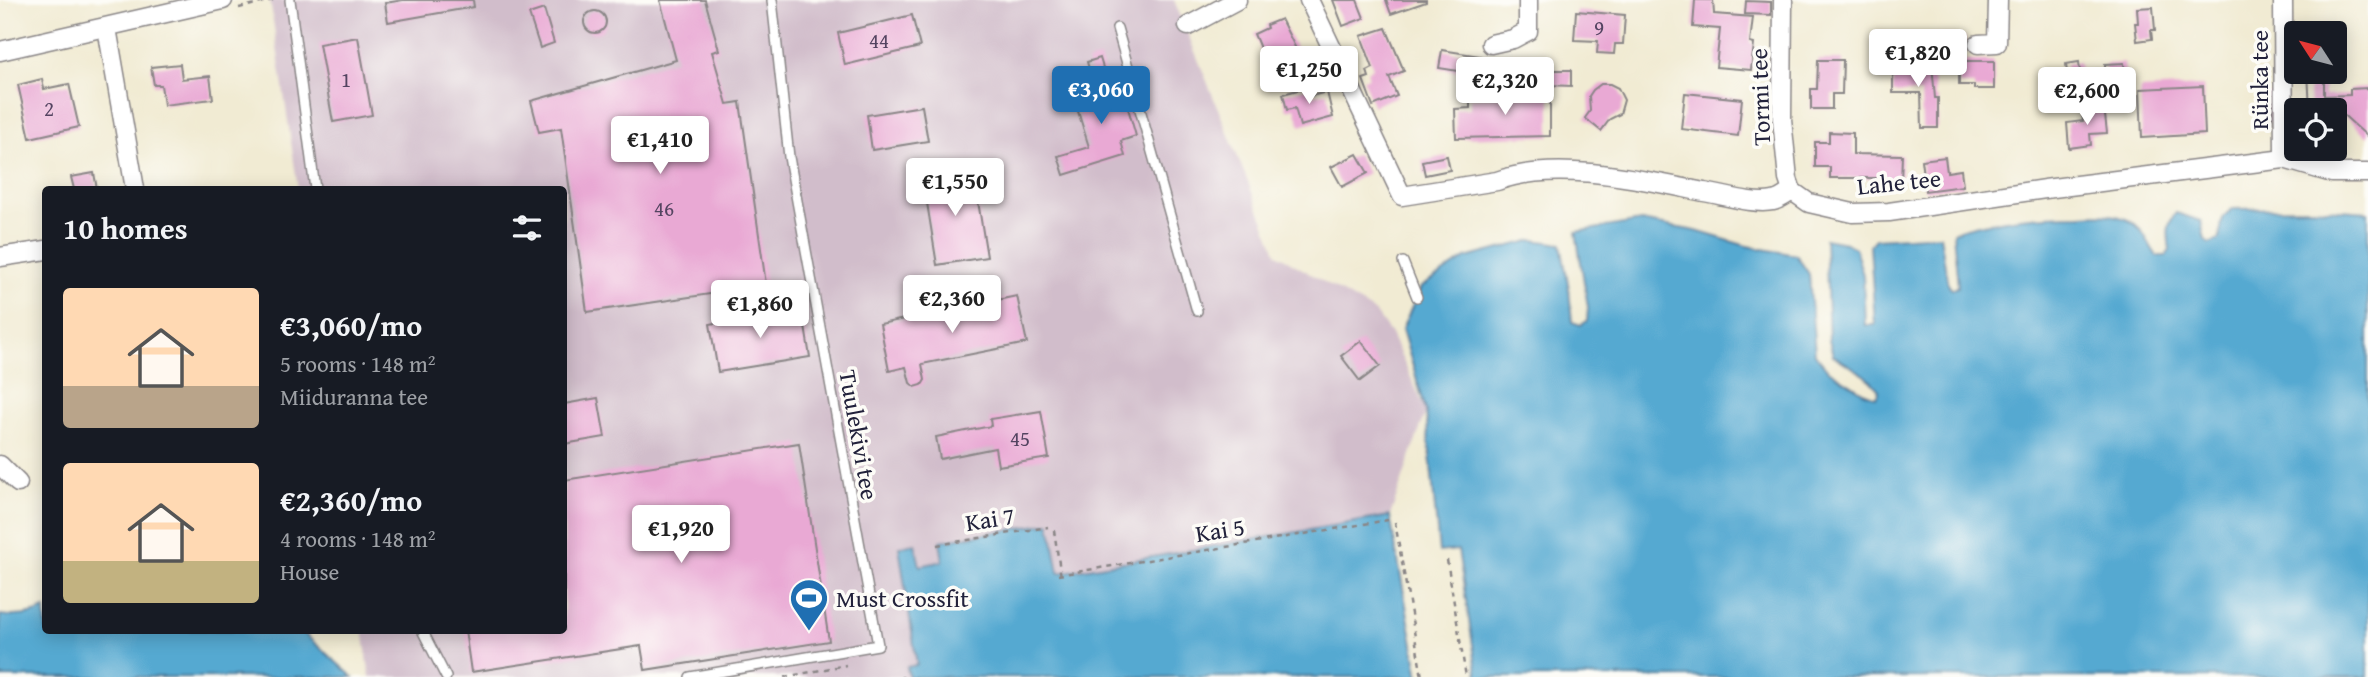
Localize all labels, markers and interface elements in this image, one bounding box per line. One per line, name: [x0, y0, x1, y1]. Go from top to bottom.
house number: 9: [1594, 12, 1604, 43]
north arrow: [2284, 21, 2347, 84]
map controls: [2284, 21, 2347, 161]
house number: 44: [869, 25, 889, 56]
pin: €1,820: [1861, 29, 1975, 89]
street label: Rünka tee: [2242, 30, 2277, 130]
text: €1,820: [1885, 35, 1951, 68]
pin: €1,250: [1252, 46, 1366, 106]
street label: Tormi tee: [1741, 48, 1779, 146]
text: €1,250: [1276, 52, 1342, 85]
pin: €2,320: [1448, 58, 1562, 117]
text: €2,320: [1472, 63, 1538, 96]
house number: 1: [341, 64, 351, 95]
pin: €3,060: [1044, 66, 1158, 126]
pin: €2,600: [2030, 68, 2144, 127]
text: €3,060: [1068, 72, 1134, 105]
text: €2,600: [2054, 73, 2120, 106]
house number: 2: [44, 93, 54, 124]
button: locate: [2284, 98, 2347, 161]
pin: €1,410: [603, 116, 717, 176]
text: €1,410: [627, 122, 693, 155]
pin: €1,550: [898, 158, 1012, 218]
street label: Lahe tee: [1855, 160, 1943, 204]
text: €1,550: [922, 164, 988, 197]
house number: 46: [654, 193, 674, 224]
text: 10 homes: [63, 206, 188, 250]
icon: filters: [508, 209, 546, 247]
pin: €2,360: [895, 276, 1009, 335]
pin: €1,860: [703, 280, 817, 340]
text: €2,360: [919, 281, 985, 314]
text: €1,860: [727, 286, 793, 319]
text: €3,060/mo: [280, 303, 422, 347]
icon: home: [119, 316, 203, 400]
text: 5 rooms · 148 m²: [280, 347, 435, 380]
street label: Tuulekivi tee: [830, 367, 888, 503]
text: Miiduranna tee: [280, 380, 428, 413]
house number: 45: [1010, 423, 1030, 454]
text: €2,360/mo: [280, 478, 422, 522]
icon: home: [119, 491, 203, 575]
street label: Kai 7: [963, 498, 1017, 540]
pin: €1,920: [624, 505, 738, 565]
street label: Kai 5: [1193, 509, 1247, 551]
text: €1,920: [648, 511, 714, 544]
text: 4 rooms · 148 m²: [280, 522, 435, 555]
text: House: [280, 555, 339, 588]
sports icon: Must Crossfit: [788, 577, 830, 632]
place label: Must Crossfit: [836, 581, 969, 616]

